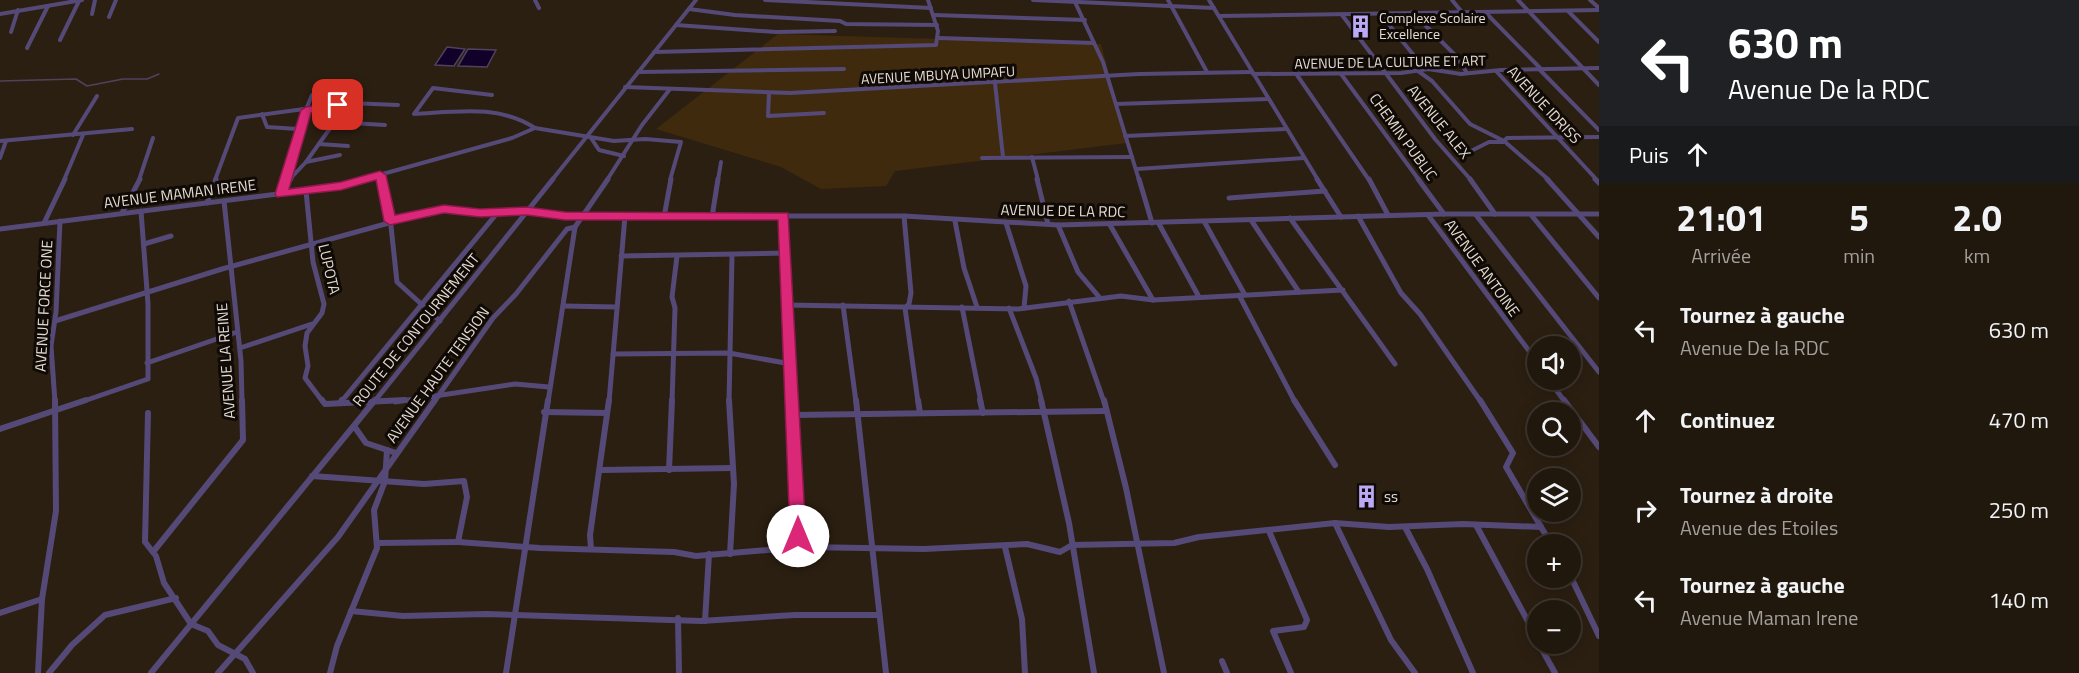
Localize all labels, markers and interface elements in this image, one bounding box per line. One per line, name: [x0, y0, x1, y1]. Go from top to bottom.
place label: Complexe Scolaire Excellence: [1379, 7, 1486, 44]
text: 630 m: [1728, 10, 1843, 74]
building icon: Complexe Scolaire Excellence: [1348, 13, 1374, 39]
icon: left: [1629, 24, 1707, 102]
street label: AVENUE DE LA CULTURE ET ART: [1294, 49, 1486, 74]
street label: AVENUE MBUYA UMPAFU: [860, 60, 1016, 89]
street label: AVENUE IDRISS: [1502, 60, 1587, 149]
text: Avenue De la RDC: [1728, 68, 1930, 109]
pin: [312, 79, 363, 130]
street label: AVENUE ALEX: [1402, 80, 1477, 164]
icon: arrive: [321, 88, 354, 121]
street label: CHEMIN PUBLIC: [1364, 88, 1443, 185]
text: Puis: [1629, 138, 1669, 172]
icon: ahead: [1681, 138, 1714, 171]
street label: AVENUE MAMAN IRENE: [103, 173, 257, 214]
text: 21:01: [1676, 190, 1766, 245]
text: 5: [1849, 190, 1869, 245]
text: 2.0: [1952, 190, 2002, 245]
street label: AVENUE DE LA RDC: [1000, 198, 1126, 223]
street label: AVENUE ANTOINE: [1439, 214, 1526, 321]
street label: AVENUE FORCE ONE: [29, 240, 58, 372]
text: Arrivée: [1691, 240, 1751, 271]
text: min: [1843, 240, 1875, 271]
text: km: [1964, 240, 1990, 271]
street label: LUPOTA: [313, 241, 346, 297]
street label: ROUTE DE CONTOURNEMENT: [346, 248, 485, 411]
text: Tournez à gauche: [1680, 298, 1845, 332]
street label: AVENUE LA REINE: [210, 302, 241, 420]
street label: AVENUE HAUTE TENSION: [380, 302, 495, 447]
text: 630 m: [1989, 313, 2049, 347]
icon: left: [1629, 314, 1662, 347]
text: Avenue De la RDC: [1680, 332, 1830, 363]
map controls: [1527, 336, 1581, 654]
button: sound: [1527, 336, 1581, 390]
button: search: [1527, 402, 1581, 456]
text: Continuez: [1680, 403, 1775, 437]
text: 470 m: [1989, 403, 2049, 437]
icon: ahead: [1629, 404, 1662, 437]
button: layers: [1527, 468, 1581, 522]
text: Tournez à droite: [1680, 478, 1833, 512]
building icon: ss: [1353, 484, 1379, 510]
place label: ss: [1384, 485, 1398, 508]
text: 250 m: [1989, 493, 2049, 527]
icon: right: [1629, 494, 1662, 527]
position arrow: [766, 504, 830, 568]
text: Avenue des Etoiles: [1680, 512, 1838, 543]
button: +: [1527, 534, 1581, 588]
text: Tournez à gauche: [1680, 568, 1845, 602]
text: 140 m: [1989, 583, 2049, 617]
icon: left: [1629, 584, 1662, 617]
button: −: [1527, 600, 1581, 654]
text: Avenue Maman Irene: [1680, 602, 1858, 633]

